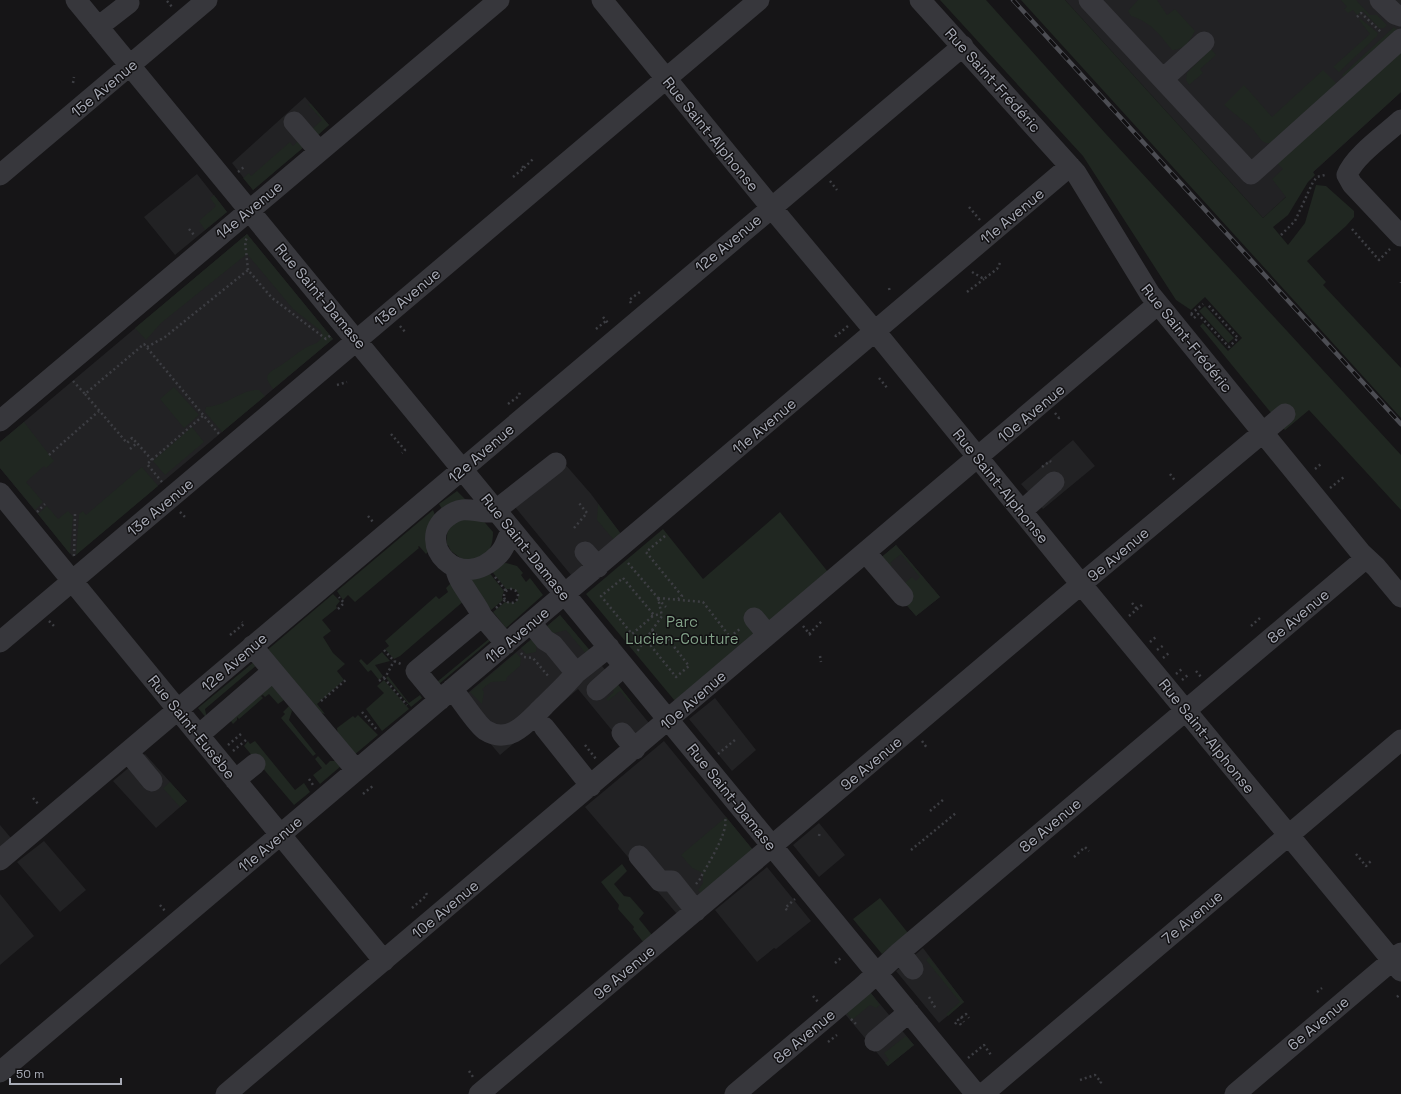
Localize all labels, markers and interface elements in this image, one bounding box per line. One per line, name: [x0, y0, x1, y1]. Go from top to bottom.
street label: Rue Saint-Frédéric: [941, 24, 1045, 136]
street label: 15e Avenue: [67, 55, 141, 121]
street label: Rue Saint-Alphonse: [659, 73, 763, 195]
street label: 14e Avenue: [212, 177, 286, 243]
street label: 11e Avenue: [976, 184, 1048, 248]
street label: 12e Avenue: [691, 210, 765, 276]
street label: Rue Saint-Damase: [271, 239, 371, 353]
street label: 13e Avenue: [370, 264, 444, 330]
street label: Rue Saint-Frédéric: [1137, 280, 1237, 396]
street label: 10e Avenue: [994, 379, 1068, 446]
street label: 11e Avenue: [728, 394, 800, 458]
street label: 12e Avenue: [444, 419, 518, 487]
street label: Rue Saint-Alphonse: [949, 425, 1053, 547]
street label: 13e Avenue: [123, 474, 197, 540]
street label: Rue Saint-Damase: [477, 490, 575, 604]
street label: 9e Avenue: [1083, 523, 1153, 585]
street label: 8e Avenue: [1263, 585, 1333, 647]
street label: 11e Avenue: [481, 603, 553, 667]
park label: Parc Lucien-Couture: [625, 612, 739, 648]
street label: 12e Avenue: [197, 628, 271, 696]
street label: 10e Avenue: [656, 666, 730, 734]
street label: Rue Saint-Eusèbe: [144, 671, 240, 783]
street label: Rue Saint-Alphonse: [1155, 675, 1259, 797]
street label: 9e Avenue: [836, 732, 906, 794]
street label: Rue Saint-Damase: [683, 740, 781, 854]
street label: 8e Avenue: [1015, 794, 1085, 856]
street label: 11e Avenue: [234, 812, 306, 876]
street label: 10e Avenue: [408, 875, 482, 942]
street label: 7e Avenue: [1158, 886, 1227, 948]
street label: 9e Avenue: [589, 941, 659, 1003]
street label: 6e Avenue: [1283, 992, 1353, 1054]
street label: 8e Avenue: [769, 1005, 839, 1067]
scale bar: [10, 1060, 121, 1086]
text: 50 m: [16, 1066, 44, 1082]

